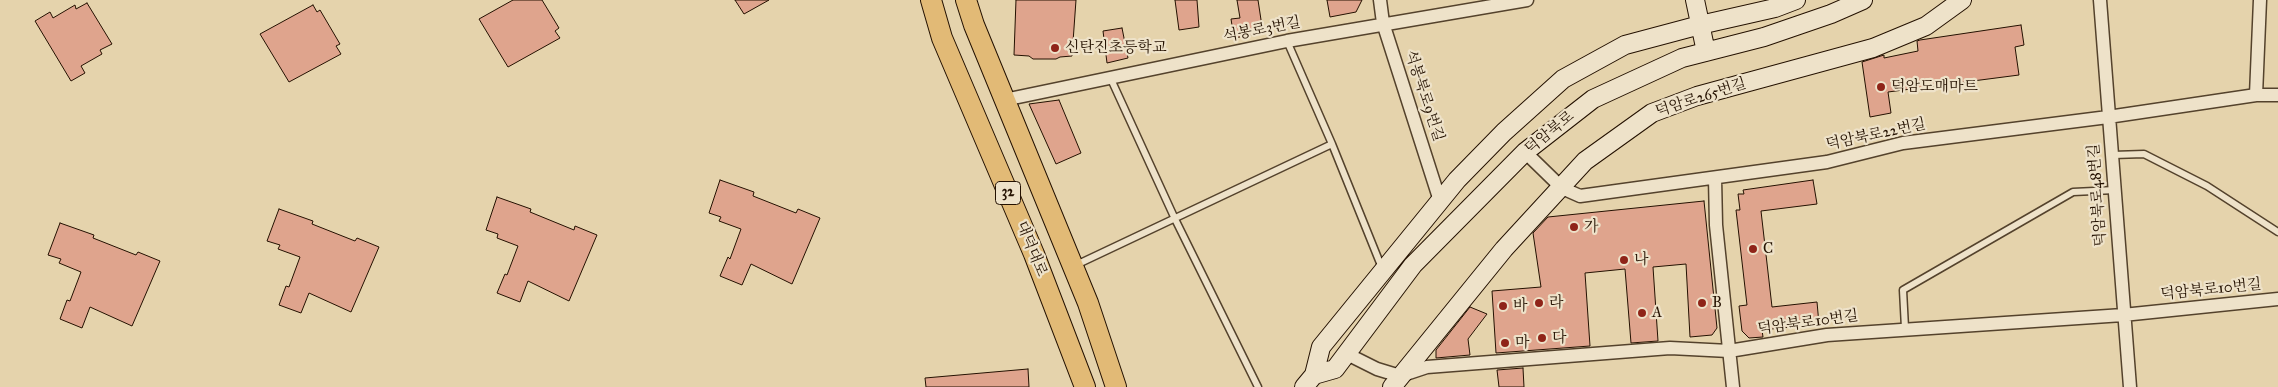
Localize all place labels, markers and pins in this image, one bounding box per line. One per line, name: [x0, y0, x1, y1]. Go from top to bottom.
place label: 신탄진초등학교: [1065, 39, 1166, 57]
marker: 신탄진초등학교: [1049, 42, 1061, 54]
place label: 덕암도매마트: [1891, 78, 1978, 96]
marker: 덕암도매마트: [1875, 81, 1887, 93]
place label: 가: [1584, 218, 1598, 236]
marker: 가: [1568, 221, 1580, 233]
place label: C: [1763, 240, 1773, 258]
marker: C: [1747, 243, 1759, 255]
place label: 나: [1634, 251, 1648, 269]
marker: 나: [1618, 254, 1630, 266]
place label: 라: [1549, 294, 1563, 312]
place label: B: [1712, 294, 1722, 312]
place label: 바: [1513, 297, 1527, 315]
marker: 라: [1533, 297, 1545, 309]
marker: B: [1696, 297, 1708, 309]
marker: 바: [1497, 300, 1509, 312]
place label: A: [1652, 304, 1662, 322]
marker: A: [1636, 307, 1648, 319]
place label: 다: [1552, 329, 1566, 347]
marker: 다: [1536, 332, 1548, 344]
place label: 마: [1515, 334, 1529, 352]
marker: 마: [1499, 337, 1511, 349]

